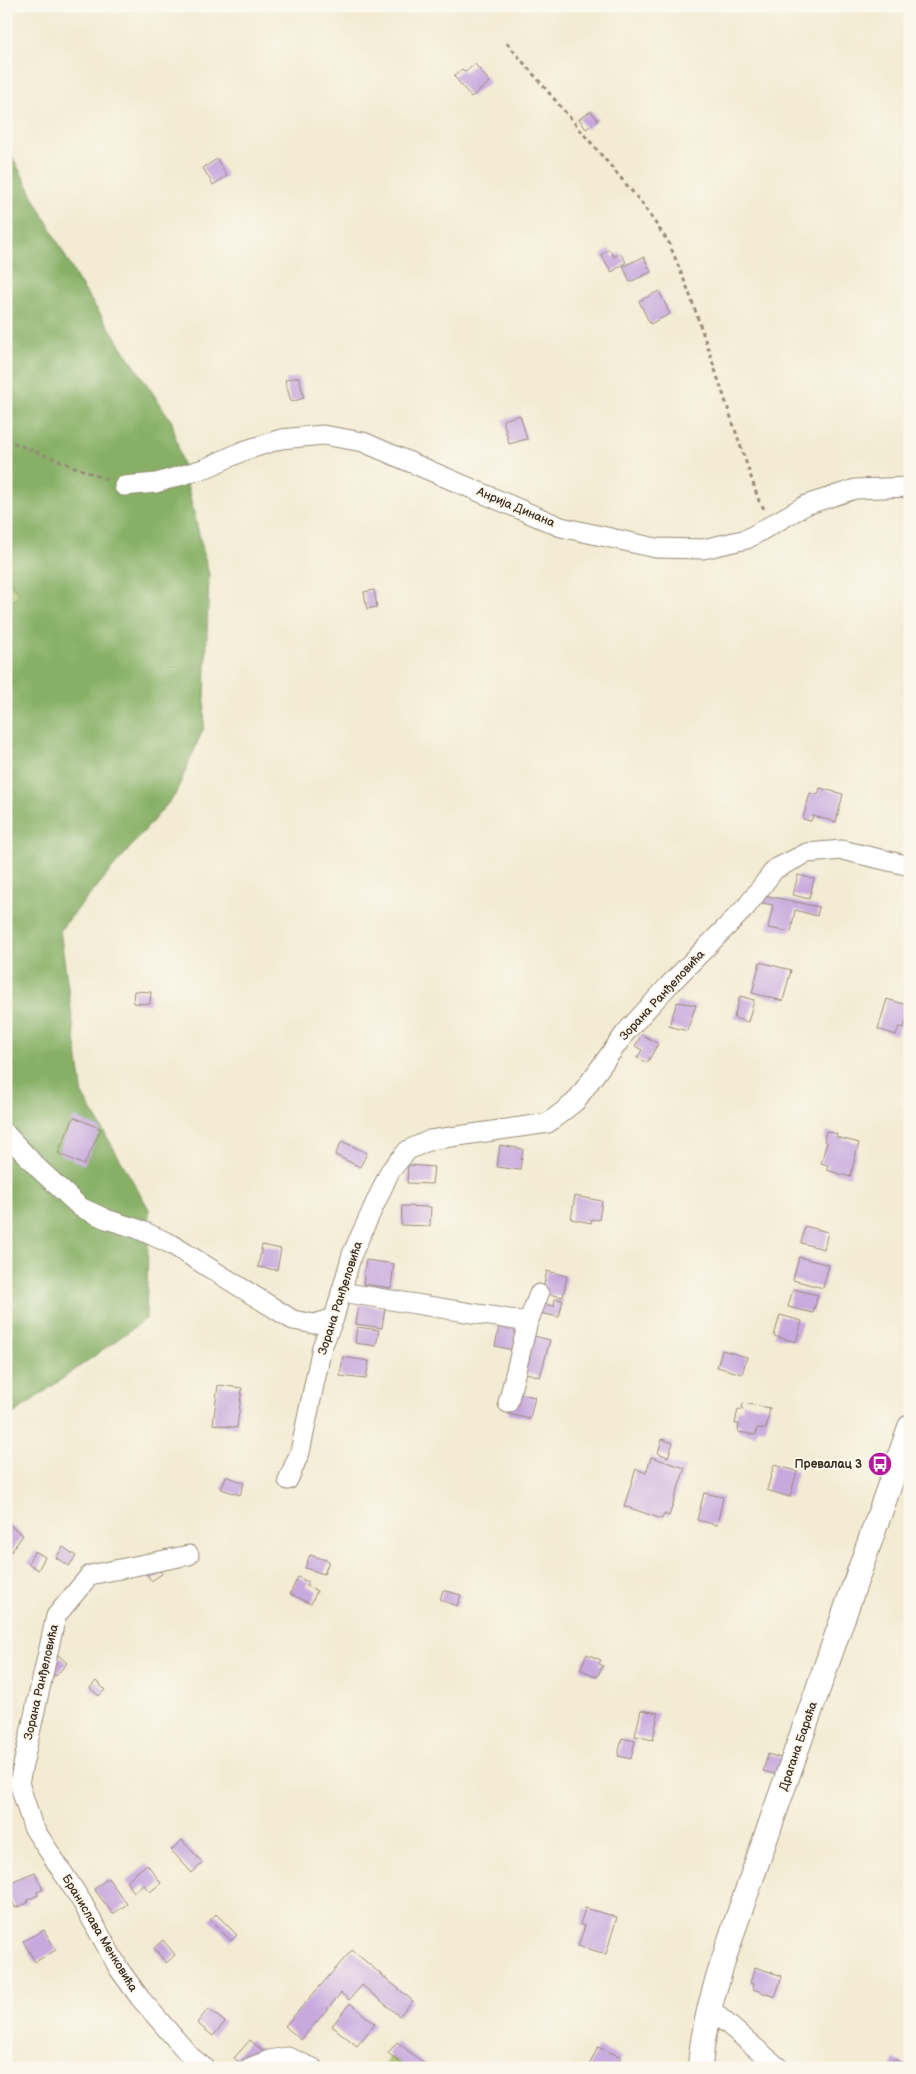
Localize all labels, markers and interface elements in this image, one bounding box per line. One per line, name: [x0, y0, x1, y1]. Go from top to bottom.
street label: Анрија Динана: [473, 484, 557, 531]
street label: Зорана Ранђеловића: [617, 947, 708, 1044]
street label: Зорана Ранђеловића: [315, 1240, 366, 1357]
bus stop icon: Превалац 3: [867, 1451, 893, 1477]
place label: Превалац 3: [794, 1457, 862, 1472]
street label: Зорана Ранђеловића: [21, 1623, 62, 1741]
street label: Драгана Бараћа: [776, 1700, 821, 1793]
street label: Бранислава Менковића: [59, 1872, 141, 1995]

